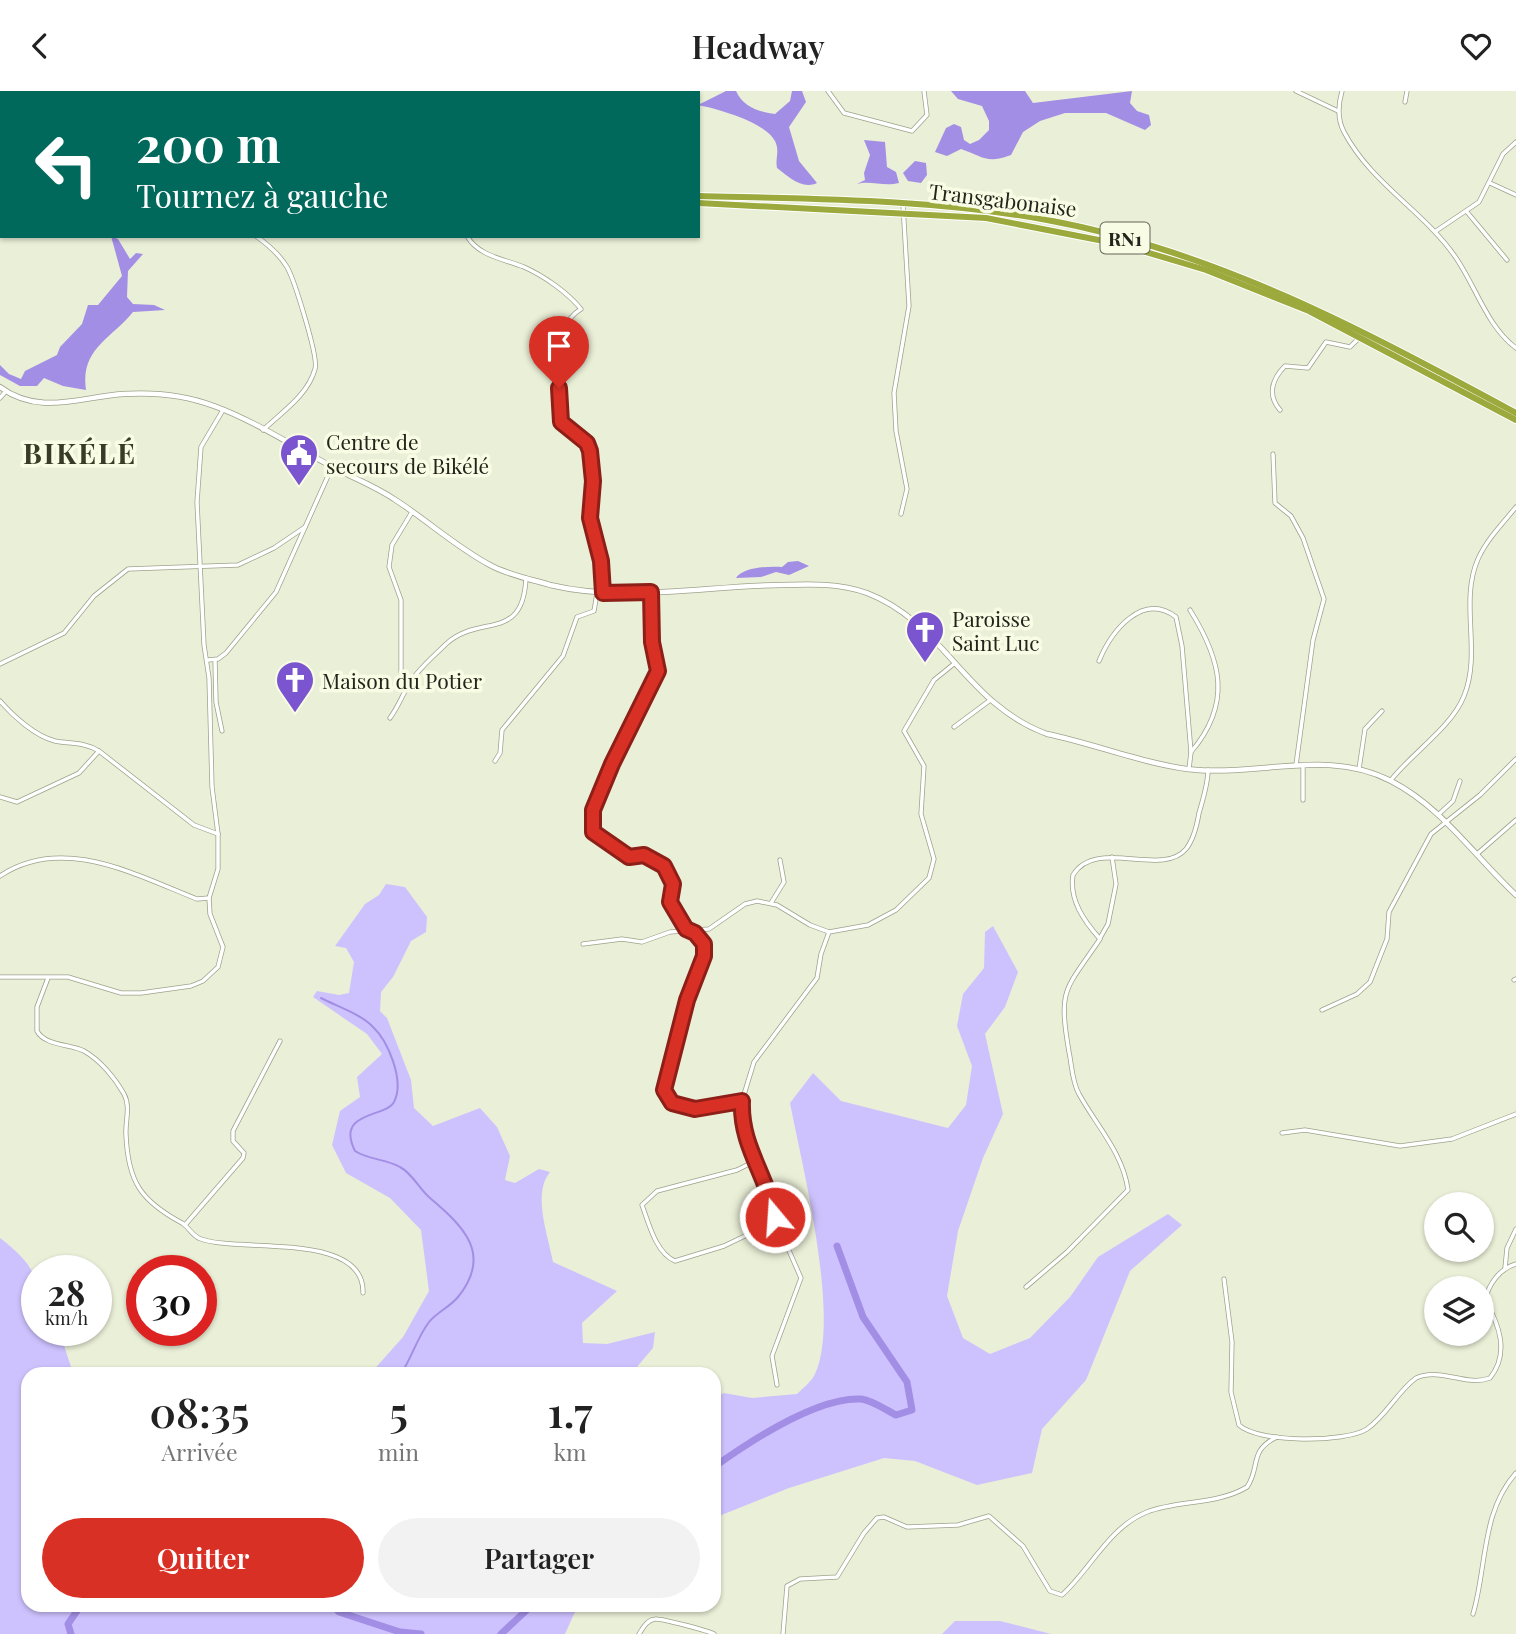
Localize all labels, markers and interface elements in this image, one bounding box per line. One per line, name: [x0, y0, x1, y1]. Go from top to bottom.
text: Headway: [691, 24, 825, 67]
icon: back: [21, 27, 59, 65]
icon: heart: [1457, 27, 1495, 65]
text: 200 m: [136, 110, 281, 175]
icon: left: [21, 119, 112, 210]
text: Tournez à gauche: [136, 173, 389, 216]
street label: Transgabonaise: [928, 176, 1078, 222]
road number: RN1: [1100, 223, 1150, 253]
pin: [529, 316, 589, 388]
icon: arrive: [540, 327, 578, 365]
place label: Centre de secours de Bikélé: [326, 427, 489, 479]
public building icon: Centre de secours de Bikélé: [278, 432, 320, 487]
district label: BIKÉLÉ: [23, 434, 137, 471]
place label: Paroisse Saint Luc: [952, 604, 1040, 656]
church icon: Paroisse Saint Luc: [904, 609, 946, 664]
church icon: Maison du Potier: [274, 659, 316, 714]
place label: Maison du Potier: [322, 666, 483, 694]
position arrow: [738, 1180, 812, 1254]
map controls: [1424, 1192, 1494, 1346]
button: search: [1424, 1192, 1494, 1262]
speed limit sign: 30: [126, 1255, 217, 1346]
text: 28: [48, 1268, 85, 1315]
button: layers: [1424, 1276, 1494, 1346]
text: km/h: [45, 1306, 88, 1330]
text: 08:35: [150, 1383, 249, 1439]
text: 5: [389, 1383, 408, 1439]
text: 1.7: [548, 1383, 592, 1439]
text: Arrivée: [162, 1436, 238, 1467]
text: min: [378, 1436, 419, 1467]
text: km: [553, 1436, 587, 1467]
button: Quitter: [42, 1518, 364, 1598]
button: Partager: [378, 1518, 700, 1598]

